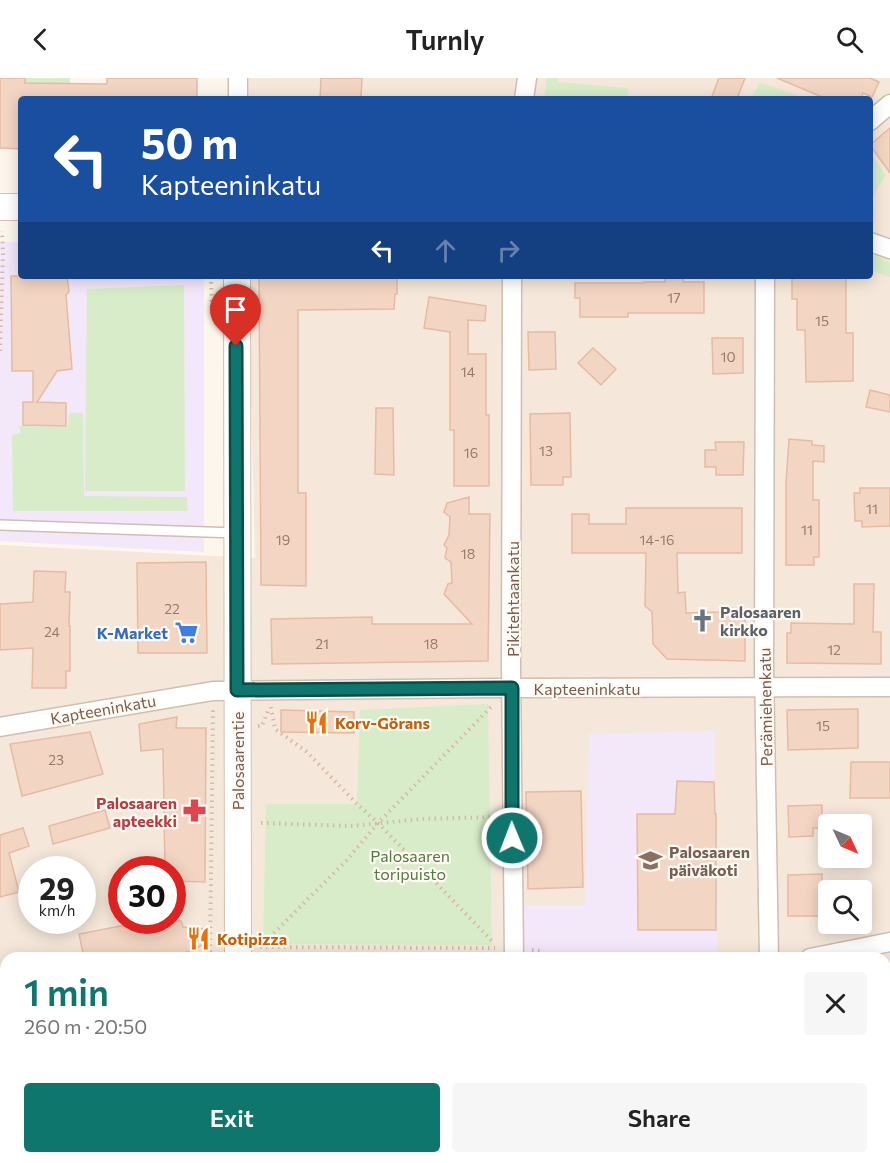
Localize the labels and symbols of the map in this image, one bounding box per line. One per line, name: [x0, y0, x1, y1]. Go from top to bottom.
pin: [210, 284, 261, 346]
house number: 17: [667, 289, 681, 306]
house number: 15: [815, 312, 829, 329]
house number: 10: [720, 348, 736, 365]
house number: 14: [461, 363, 476, 380]
house number: 13: [539, 442, 553, 459]
house number: 16: [464, 444, 478, 461]
house number: 11: [866, 500, 878, 517]
house number: 11: [801, 521, 813, 538]
house number: 19: [276, 531, 290, 548]
house number: 14-16: [640, 531, 674, 548]
street label: Pikitehtaankatu: [503, 541, 522, 657]
house number: 18: [461, 545, 475, 562]
house number: 22: [164, 600, 180, 617]
place label: Palosaaren kirkko: [720, 602, 801, 639]
church icon: Palosaaren kirkko: [689, 607, 715, 633]
supermarket icon: K-Market: [173, 619, 199, 645]
house number: 24: [44, 623, 61, 640]
place label: K-Market: [97, 623, 168, 642]
house number: 21: [315, 635, 329, 652]
house number: 18: [424, 635, 438, 652]
house number: 12: [827, 641, 841, 658]
street label: Perämiehenkatu: [754, 648, 776, 766]
street label: Kapteeninkatu: [534, 679, 640, 698]
street label: Kapteeninkatu: [49, 690, 157, 728]
restaurant icon: Korv-Görans: [304, 709, 330, 735]
street label: Palosaarentie: [228, 712, 247, 810]
place label: Korv-Görans: [335, 713, 430, 732]
house number: 15: [816, 717, 830, 734]
house number: 23: [48, 751, 64, 768]
place label: Palosaaren apteekki: [96, 793, 177, 830]
pharmacy icon: Palosaaren apteekki: [182, 798, 208, 824]
position arrow: [480, 806, 544, 870]
north arrow: [818, 814, 872, 868]
place label: Palosaaren päiväkoti: [669, 842, 750, 879]
park label: Palosaaren toripuisto: [370, 846, 450, 883]
school or university icon: Palosaaren päiväkoti: [638, 847, 664, 873]
speed limit sign: 30: [108, 856, 186, 934]
restaurant icon: Kotipizza: [186, 925, 212, 951]
place label: Kotipizza: [217, 929, 287, 948]

